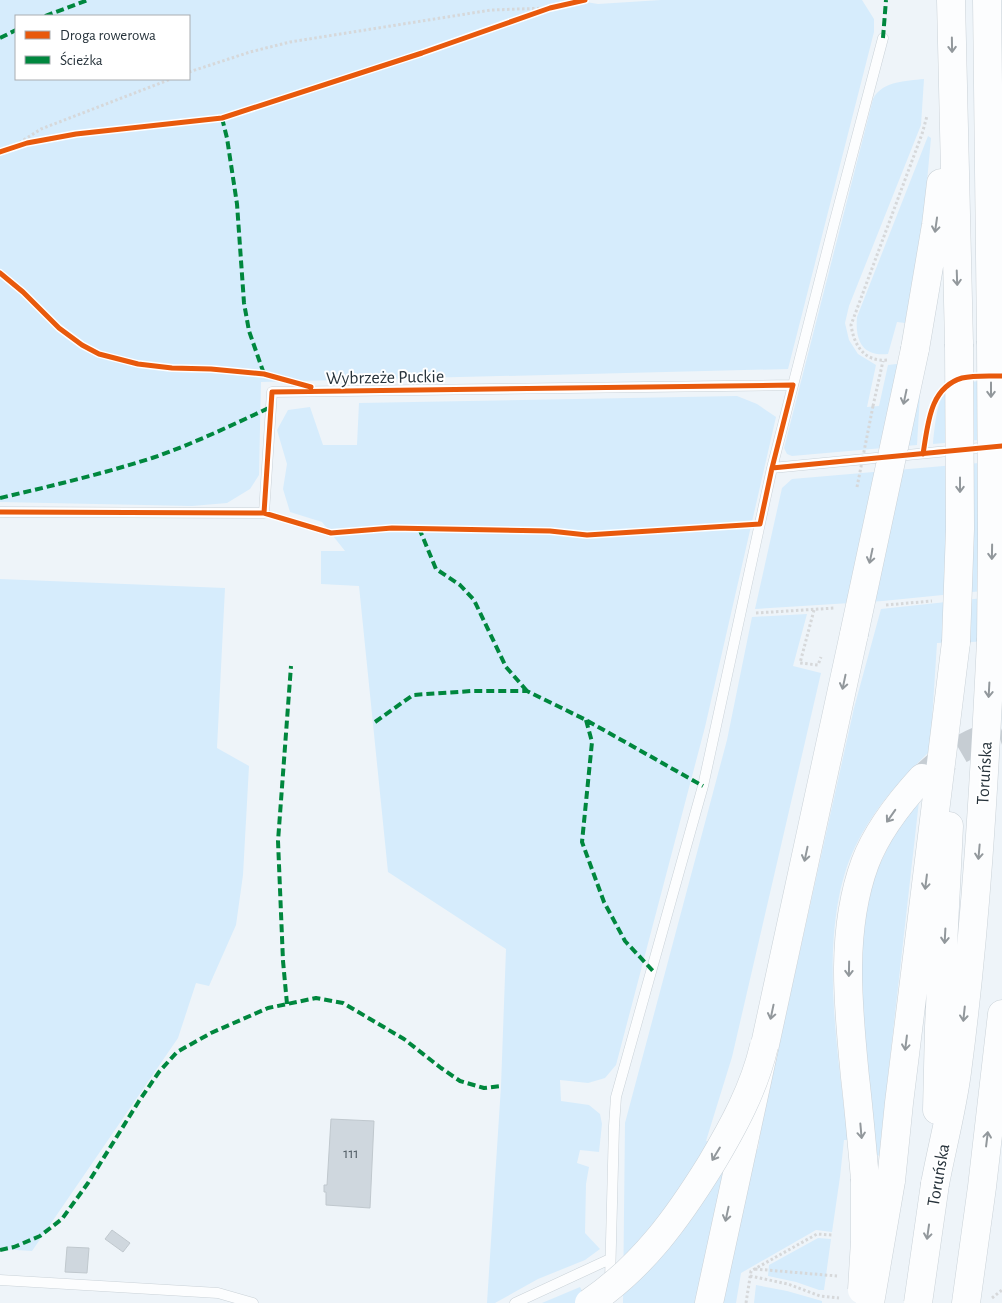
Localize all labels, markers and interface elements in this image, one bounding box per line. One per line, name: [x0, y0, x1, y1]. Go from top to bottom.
legend: [15, 15, 190, 80]
text: Droga rowerowa: [60, 28, 156, 43]
one-way arrow: [947, 36, 956, 52]
text: Ścieżka: [60, 51, 103, 68]
one-way arrow: [931, 216, 941, 232]
one-way arrow: [953, 270, 962, 286]
street label: Wybrzeże Puckie: [326, 368, 444, 388]
one-way arrow: [986, 382, 996, 398]
one-way arrow: [900, 388, 909, 404]
one-way arrow: [955, 476, 965, 492]
one-way arrow: [987, 544, 997, 560]
one-way arrow: [866, 547, 875, 563]
one-way arrow: [839, 673, 848, 689]
one-way arrow: [984, 682, 993, 698]
street label: Toruńska: [974, 741, 996, 805]
one-way arrow: [886, 808, 896, 822]
one-way arrow: [974, 844, 984, 860]
one-way arrow: [801, 845, 810, 861]
one-way arrow: [921, 873, 931, 889]
one-way arrow: [940, 927, 949, 943]
one-way arrow: [844, 961, 853, 977]
one-way arrow: [766, 1004, 776, 1020]
one-way arrow: [959, 1006, 969, 1022]
one-way arrow: [901, 1035, 911, 1051]
one-way arrow: [856, 1123, 866, 1139]
one-way arrow: [982, 1131, 992, 1147]
street label: Toruńska: [925, 1142, 953, 1208]
house number: 111: [343, 1146, 359, 1161]
one-way arrow: [711, 1147, 721, 1161]
one-way arrow: [722, 1205, 731, 1221]
one-way arrow: [923, 1224, 933, 1240]

